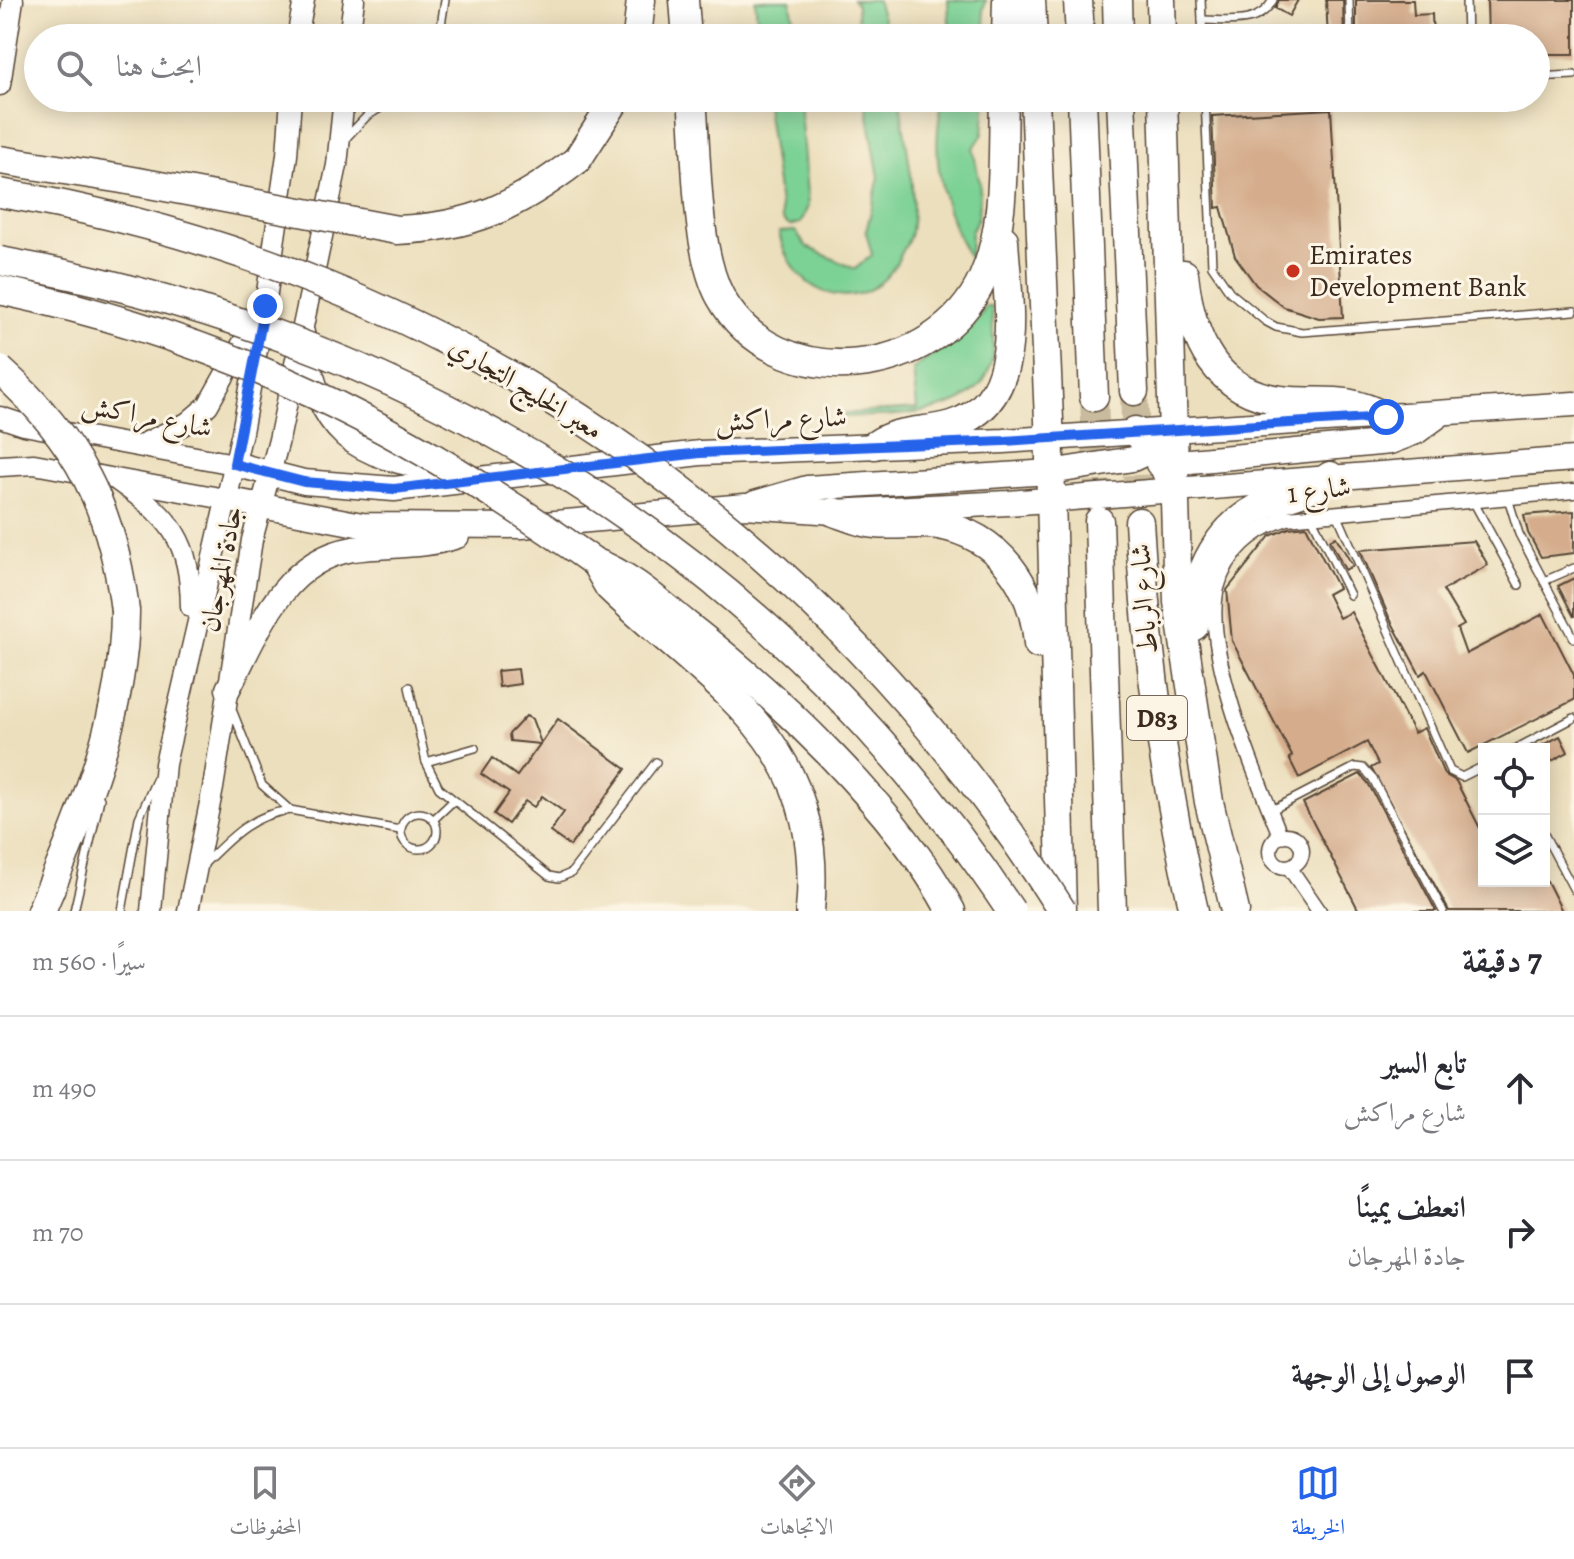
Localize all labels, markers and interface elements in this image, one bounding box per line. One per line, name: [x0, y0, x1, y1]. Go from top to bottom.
search box: [24, 24, 1550, 112]
icon: search: [52, 46, 96, 90]
text: ابحث هنا: [116, 46, 202, 86]
place label: Emirates Development Bank: [1309, 236, 1526, 306]
marker: Emirates Development Bank: [1284, 262, 1302, 280]
route end: [247, 288, 283, 324]
street label: معبر الخليج التجاري: [439, 327, 610, 453]
street label: شارع مراكش: [78, 385, 215, 451]
street label: شارع مراكش: [714, 398, 848, 444]
route start: [1368, 399, 1404, 435]
street label: شارع 1: [1285, 467, 1353, 517]
street label: جادة المهرجان: [190, 503, 252, 635]
street label: شارع الرباط: [1121, 542, 1171, 656]
road number: D83: [1127, 696, 1187, 740]
map controls: [1478, 743, 1550, 887]
button: locate: [1478, 743, 1550, 815]
button: layers: [1478, 815, 1550, 887]
text: 7 دقيقة: [1462, 936, 1542, 983]
text: سيرًا · 560 m: [32, 944, 146, 979]
text: تابع السير: [1382, 1043, 1466, 1083]
icon: ahead: [1498, 1066, 1542, 1110]
text: 490 m: [32, 1071, 96, 1106]
text: شارع مراكش: [1344, 1095, 1466, 1130]
text: انعطف يمينًا: [1356, 1187, 1466, 1227]
icon: right: [1498, 1210, 1542, 1254]
text: 70 m: [32, 1215, 84, 1250]
text: جادة المهرجان: [1347, 1239, 1466, 1274]
text: الوصول إلى الوجهة: [1291, 1354, 1466, 1394]
icon: arrive: [1498, 1354, 1542, 1398]
tab: المحفوظات: [229, 1461, 302, 1548]
tab: الاتجاهات: [760, 1461, 833, 1548]
tab: الخريطة: [1291, 1461, 1345, 1548]

